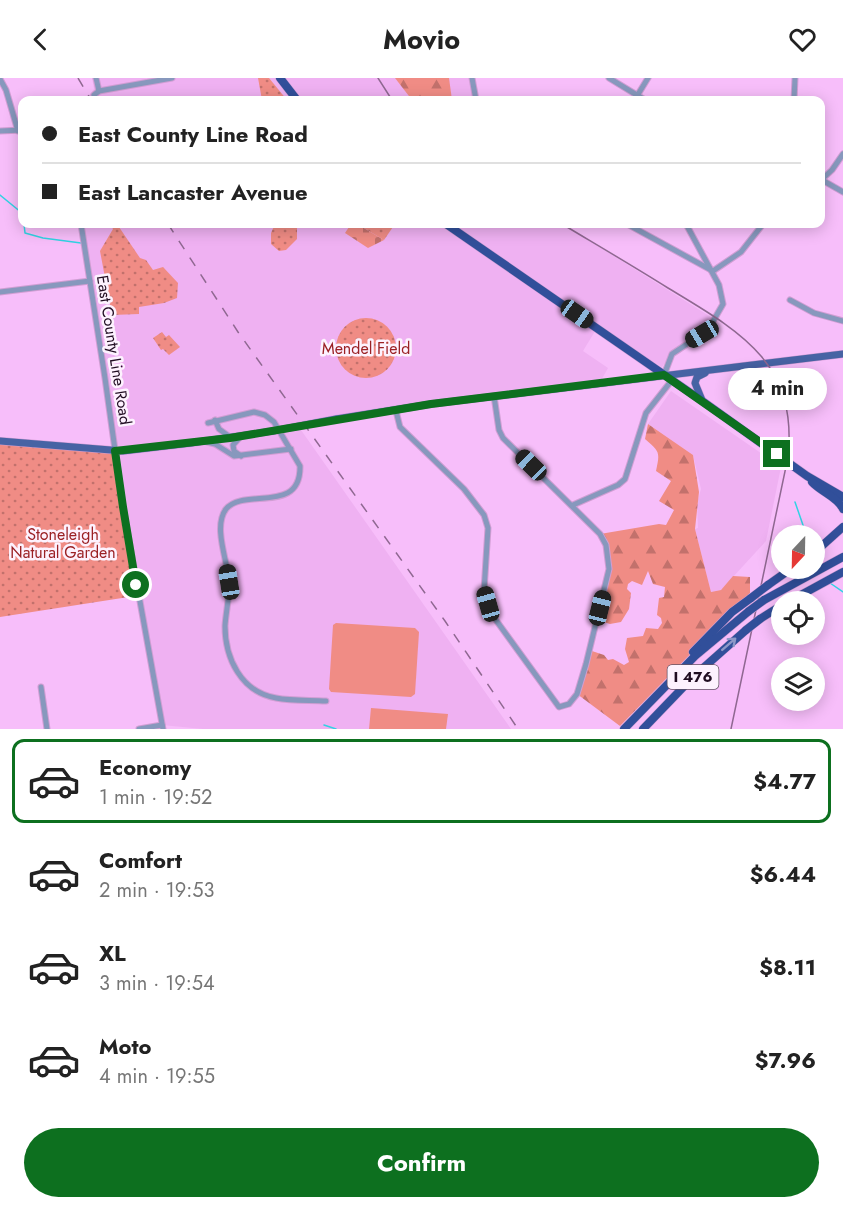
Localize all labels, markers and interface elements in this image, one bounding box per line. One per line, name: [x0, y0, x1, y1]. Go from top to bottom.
text: Movio: [383, 20, 460, 59]
icon: back: [24, 23, 57, 56]
icon: heart: [786, 23, 819, 56]
text: East County Line Road: [78, 118, 308, 150]
text: East Lancaster Avenue: [78, 176, 308, 208]
street label: East County Line Road: [91, 274, 137, 426]
car: [557, 296, 597, 332]
car: [682, 317, 722, 351]
park label: Mendel Field: [322, 337, 410, 360]
callout: 4 min: [728, 367, 826, 409]
text: 4 min: [751, 374, 804, 403]
route end: [763, 440, 790, 467]
car: [512, 446, 550, 484]
park label: Stoneleigh Natural Garden: [10, 523, 116, 564]
north arrow: [771, 525, 825, 579]
map controls: [771, 525, 825, 711]
car: [217, 563, 241, 601]
route start: [122, 571, 149, 598]
car: [474, 584, 502, 624]
car: [587, 588, 613, 628]
button: locate: [771, 591, 825, 645]
one-way arrow: [721, 637, 737, 650]
button: layers: [771, 657, 825, 711]
road number: I 476: [668, 665, 718, 689]
text: Economy: [99, 751, 191, 783]
icon: car: [27, 754, 81, 808]
text: $4.77: [753, 765, 816, 797]
text: 1 min · 19:52: [99, 783, 212, 812]
text: Comfort: [99, 844, 182, 876]
icon: car: [27, 847, 81, 901]
text: $6.44: [750, 858, 816, 890]
text: 2 min · 19:53: [99, 876, 214, 905]
text: XL: [99, 937, 126, 969]
icon: car: [27, 940, 81, 994]
text: $8.11: [759, 951, 816, 983]
text: 3 min · 19:54: [99, 969, 215, 998]
text: Moto: [99, 1030, 152, 1062]
icon: car: [27, 1033, 81, 1087]
text: $7.96: [755, 1044, 816, 1076]
text: 4 min · 19:55: [99, 1062, 215, 1091]
button: Confirm: [24, 1128, 819, 1197]

